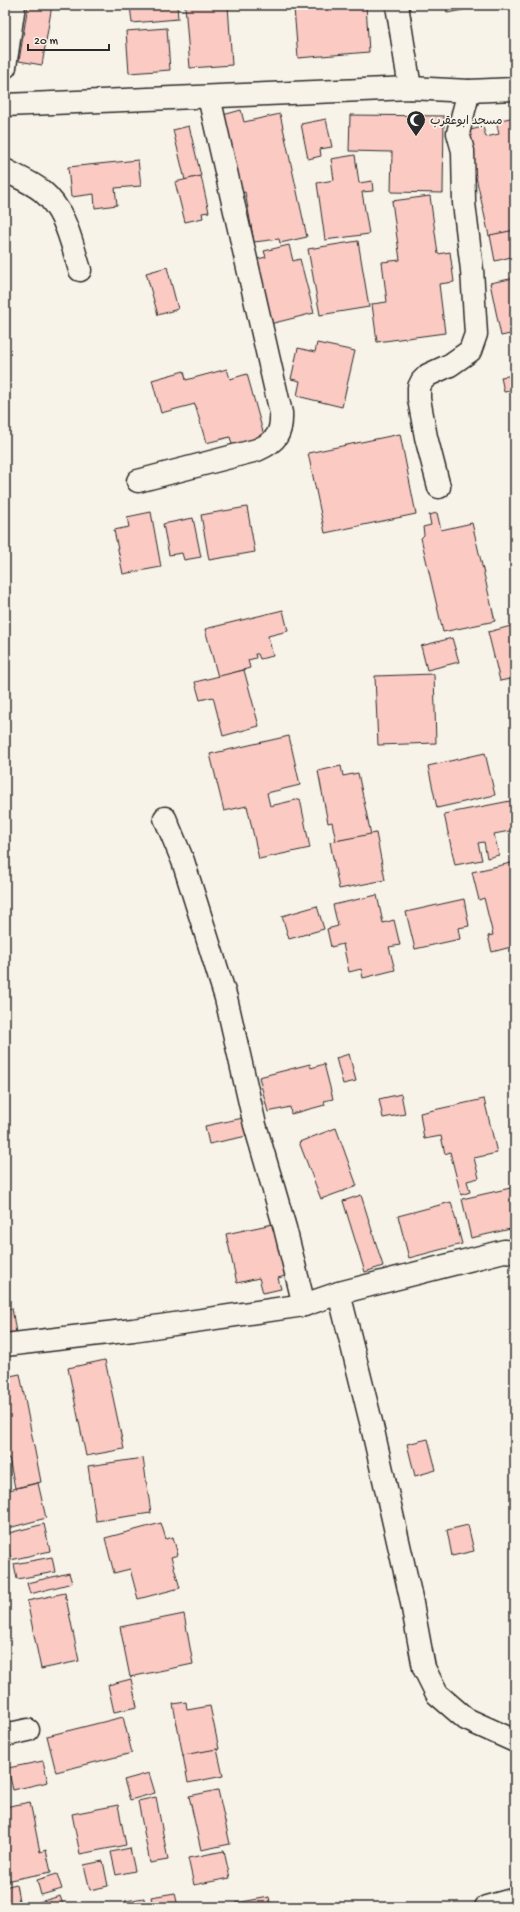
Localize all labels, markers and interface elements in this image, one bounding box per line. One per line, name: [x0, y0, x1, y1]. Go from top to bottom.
scale bar: [28, 26, 109, 52]
text: 20 m: [34, 35, 59, 49]
mosque icon: مسجد ابوعقرب: [405, 109, 427, 137]
place label: مسجد ابوعقرب: [430, 115, 503, 129]

